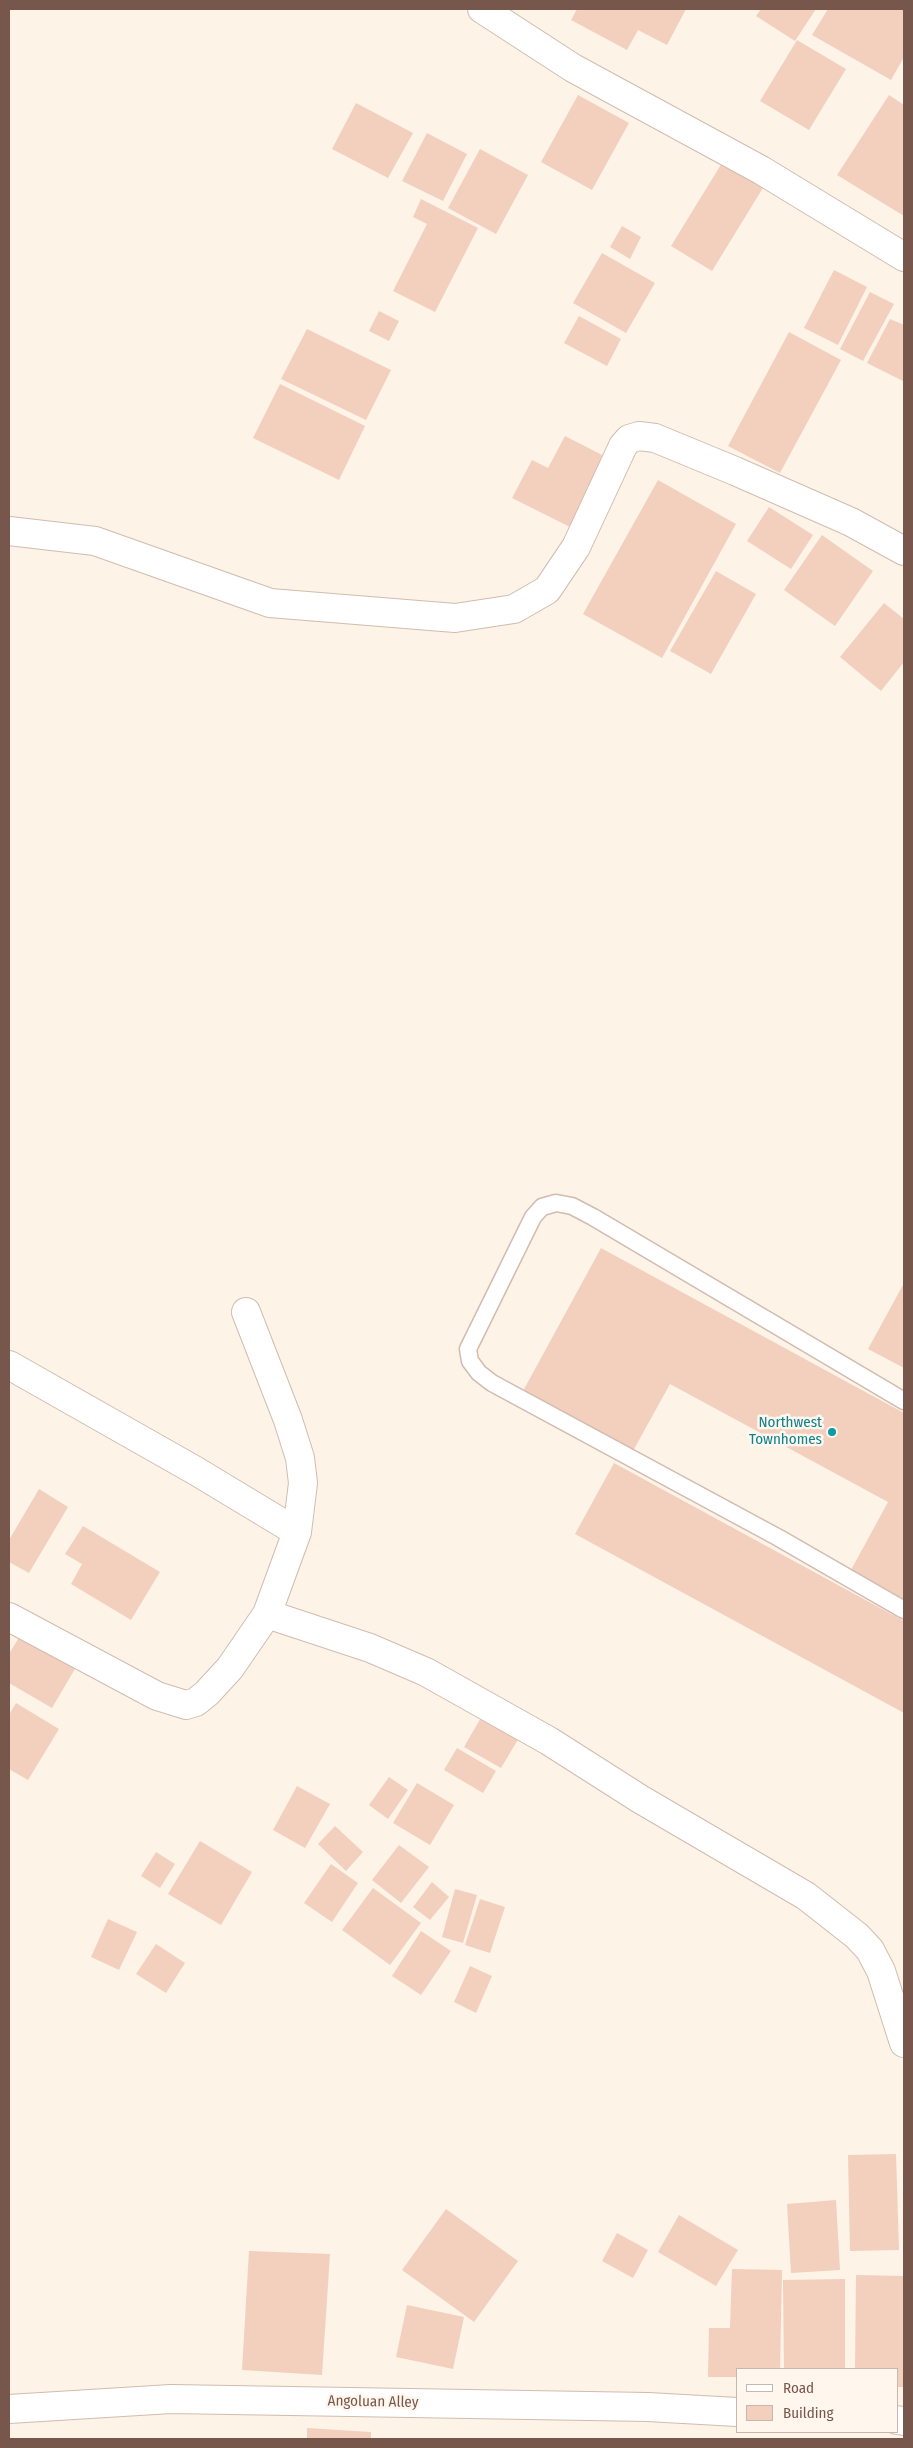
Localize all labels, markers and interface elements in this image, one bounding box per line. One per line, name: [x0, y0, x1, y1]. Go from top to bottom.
place label: Northwest Townhomes: [749, 1414, 822, 1449]
marker: Northwest Townhomes: [826, 1426, 838, 1438]
legend: [736, 2368, 898, 2433]
text: Road: [783, 2379, 814, 2397]
street label: Angoluan Alley: [327, 2392, 419, 2412]
text: Building: [783, 2404, 834, 2422]

